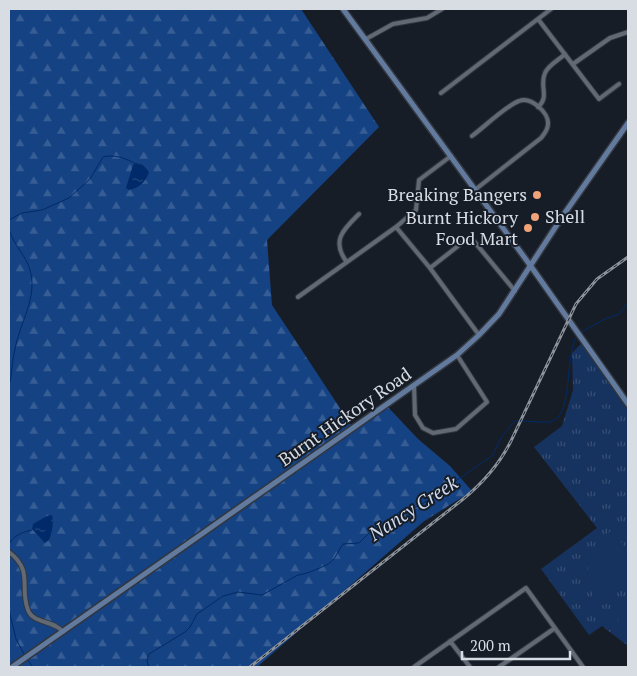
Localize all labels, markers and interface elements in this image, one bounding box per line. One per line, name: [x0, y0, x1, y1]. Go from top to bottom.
place label: Breaking Bangers: [388, 182, 527, 206]
marker: Breaking Bangers: [531, 189, 543, 201]
place label: Shell: [545, 204, 585, 228]
place label: Burnt Hickory Food Mart: [406, 205, 519, 250]
marker: Shell: [529, 211, 541, 223]
marker: Burnt Hickory Food Mart: [522, 222, 534, 234]
street label: Burnt Hickory Road: [273, 361, 416, 471]
water label: Nancy Creek: [362, 469, 463, 546]
scale bar: [462, 628, 570, 660]
text: 200 m: [470, 635, 511, 655]

